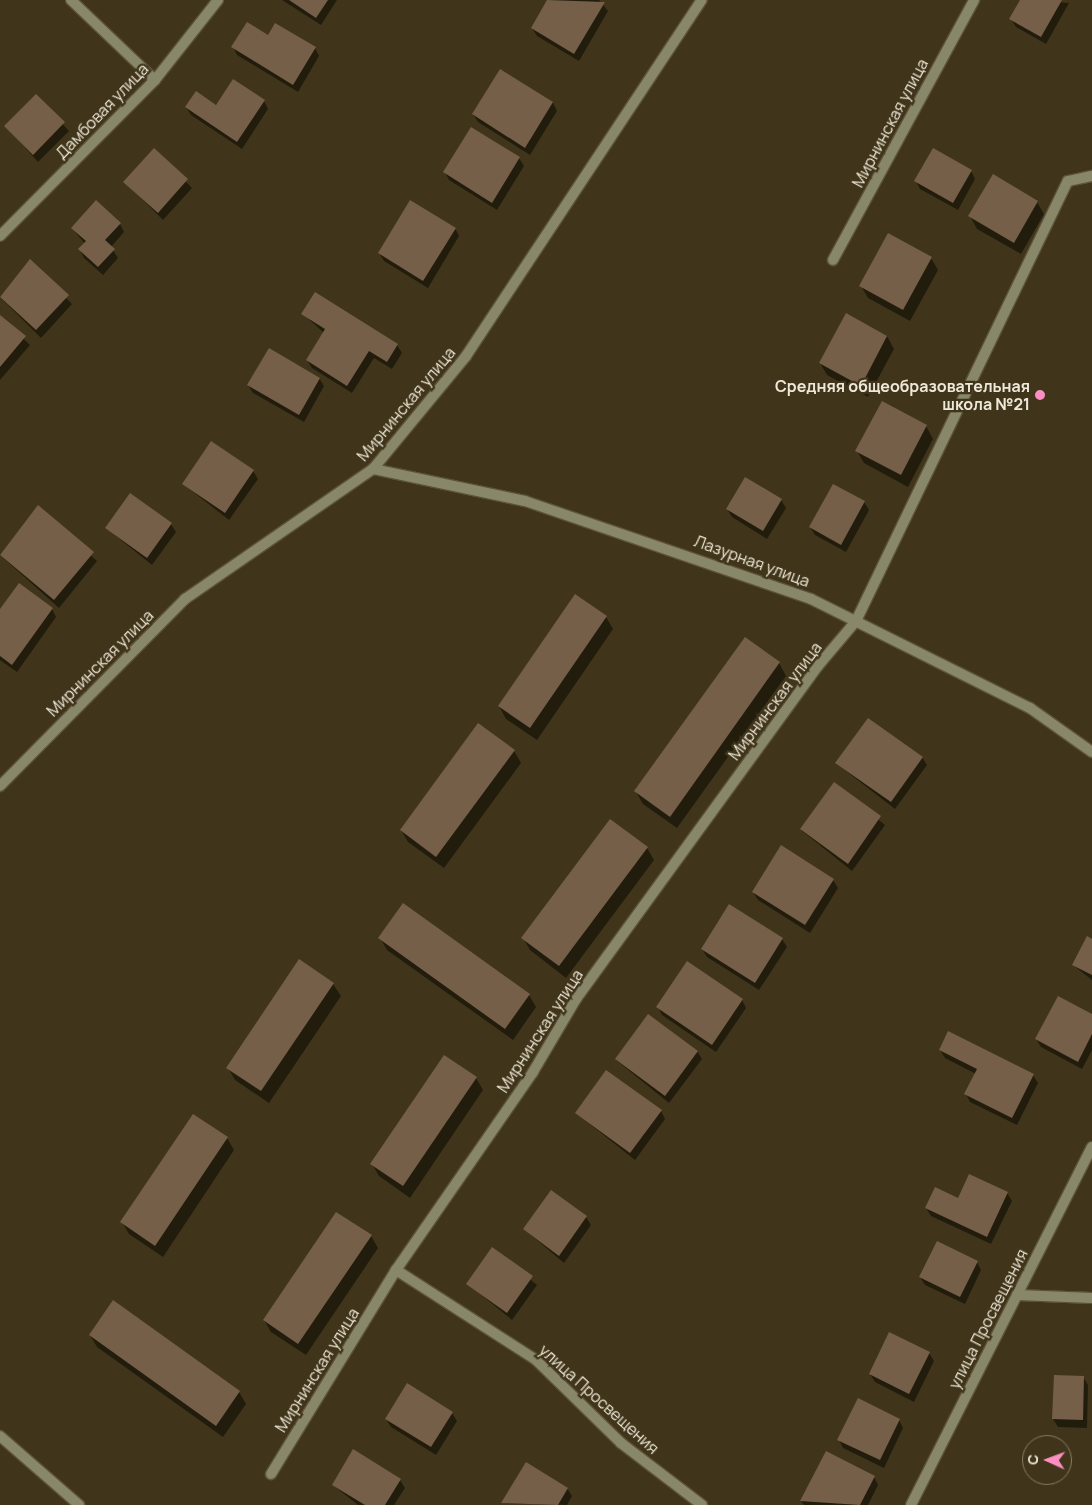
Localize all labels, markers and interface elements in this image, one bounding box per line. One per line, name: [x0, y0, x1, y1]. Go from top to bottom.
street label: Мирнинская улица: [848, 55, 932, 191]
street label: Дамбовая улица: [52, 59, 152, 163]
street label: Мирнинская улица: [353, 343, 459, 465]
place label: Средняя общеобразовательная школа №21: [775, 376, 1030, 414]
marker: Средняя общеобразовательная школа №21: [1034, 389, 1046, 401]
street label: Лазурная улица: [692, 531, 812, 591]
street label: Мирнинская улица: [43, 606, 157, 720]
street label: Мирнинская улица: [724, 638, 826, 764]
street label: Мирнинская улица: [493, 966, 587, 1096]
street label: улица Просвещения: [944, 1246, 1032, 1392]
street label: Мирнинская улица: [271, 1304, 363, 1436]
street label: улица Просвещения: [535, 1340, 663, 1458]
north arrow: [1022, 1435, 1072, 1485]
text: С: [1023, 1454, 1042, 1465]

